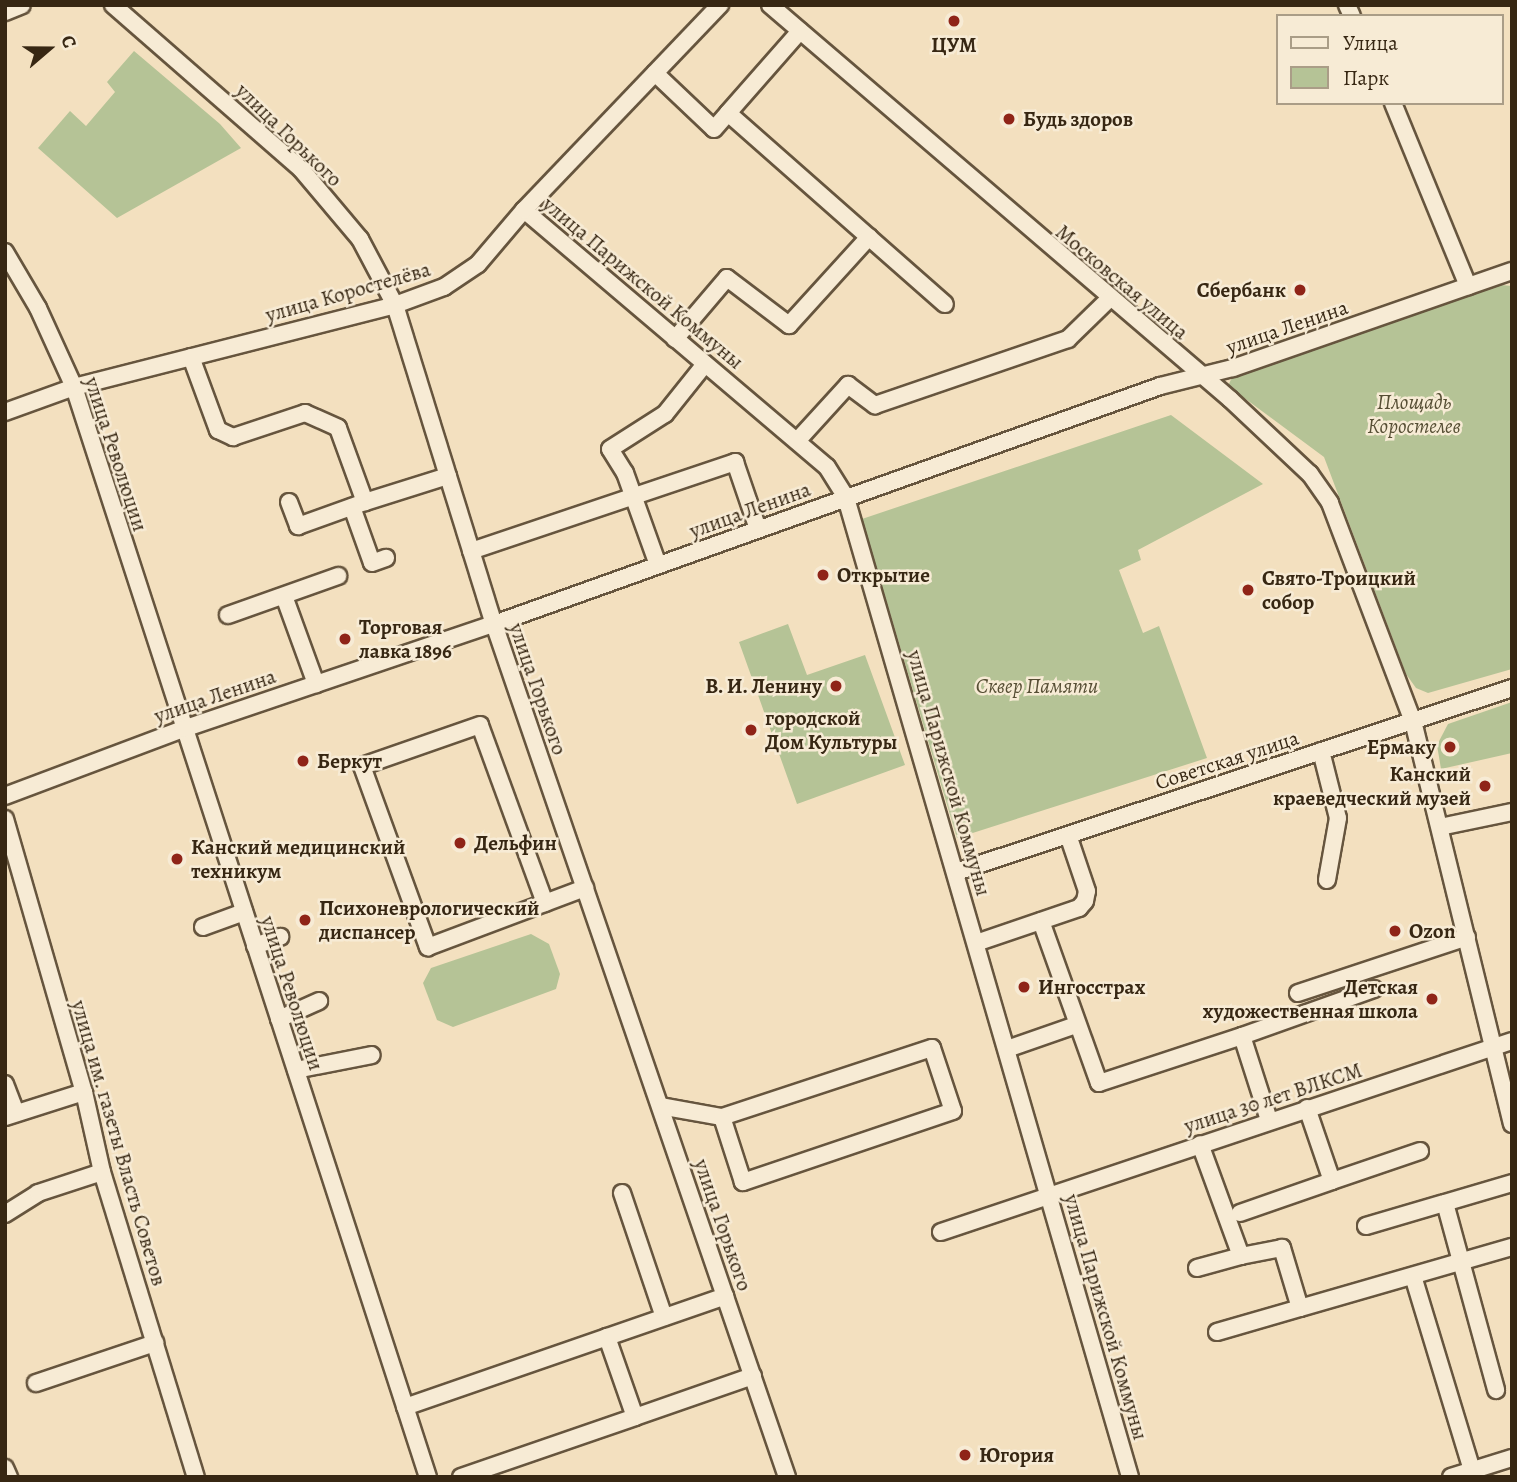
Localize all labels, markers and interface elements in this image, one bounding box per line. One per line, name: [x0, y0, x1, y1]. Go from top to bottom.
marker: ЦУМ: [946, 13, 962, 29]
north arrow: [14, 14, 84, 84]
legend: [1276, 14, 1503, 105]
text: Улица: [1343, 29, 1398, 57]
text: С: [55, 32, 83, 52]
place label: ЦУМ: [931, 32, 977, 58]
text: Парк: [1343, 64, 1389, 92]
street label: улица Горького: [231, 78, 347, 192]
place label: Будь здоров: [1023, 106, 1133, 132]
marker: Будь здоров: [1001, 111, 1017, 127]
street label: улица Парижской Коммуны: [537, 192, 749, 374]
street label: Московская улица: [1051, 219, 1193, 345]
street label: улица Коростелёва: [263, 256, 433, 328]
place label: Сбербанк: [1197, 277, 1286, 303]
marker: Сбербанк: [1292, 282, 1308, 298]
street label: улица Ленина: [1223, 294, 1351, 360]
street label: улица Революции: [79, 374, 153, 534]
park label: Площадь Коростелев: [1367, 389, 1461, 439]
street label: улица Ленина: [686, 476, 814, 544]
place label: Открытие: [837, 562, 930, 588]
place label: Свято-Троицкий собор: [1262, 565, 1416, 615]
marker: Открытие: [815, 567, 831, 583]
marker: Свято-Троицкий собор: [1240, 582, 1256, 598]
place label: Торговая лавка 1896: [359, 614, 452, 664]
street label: улица Горького: [504, 620, 572, 758]
marker: Торговая лавка 1896: [337, 631, 353, 647]
street label: улица Парижской Коммуны: [902, 647, 996, 899]
street label: улица Ленина: [151, 663, 279, 729]
place label: В. И. Ленину: [705, 673, 822, 699]
park label: Сквер Памяти: [976, 673, 1098, 699]
marker: В. И. Ленину: [828, 678, 844, 694]
place label: городской Дом Культуры: [765, 705, 897, 755]
marker: городской Дом Культуры: [743, 722, 759, 738]
street label: Советская улица: [1152, 725, 1302, 795]
place label: Ермаку: [1367, 734, 1436, 760]
marker: Ермаку: [1442, 739, 1458, 755]
place label: Беркут: [317, 748, 382, 774]
marker: Беркут: [295, 753, 311, 769]
place label: Канский краеведческий музей: [1273, 761, 1471, 811]
marker: Канский краеведческий музей: [1477, 778, 1493, 794]
place label: Дельфин: [474, 830, 557, 856]
place label: Канский медицинский техникум: [191, 834, 405, 884]
marker: Дельфин: [452, 835, 468, 851]
marker: Канский медицинский техникум: [169, 851, 185, 867]
place label: Психоневрологический диспансер: [319, 895, 539, 945]
marker: Психоневрологический диспансер: [297, 912, 313, 928]
street label: улица Революции: [255, 913, 329, 1073]
place label: Ozon: [1409, 918, 1455, 944]
marker: Ozon: [1387, 923, 1403, 939]
place label: Ингосстрах: [1038, 974, 1145, 1000]
place label: Детская художественная школа: [1203, 974, 1418, 1024]
marker: Ингосстрах: [1016, 979, 1032, 995]
marker: Детская художественная школа: [1424, 991, 1440, 1007]
street label: улица им. газеты Власть Советов: [66, 997, 172, 1289]
street label: улица 30 лет ВЛКСМ: [1181, 1057, 1365, 1139]
street label: улица Горького: [689, 1156, 757, 1294]
street label: улица Парижской Коммуны: [1059, 1191, 1153, 1443]
place label: Югория: [979, 1442, 1054, 1468]
marker: Югория: [957, 1447, 973, 1463]

